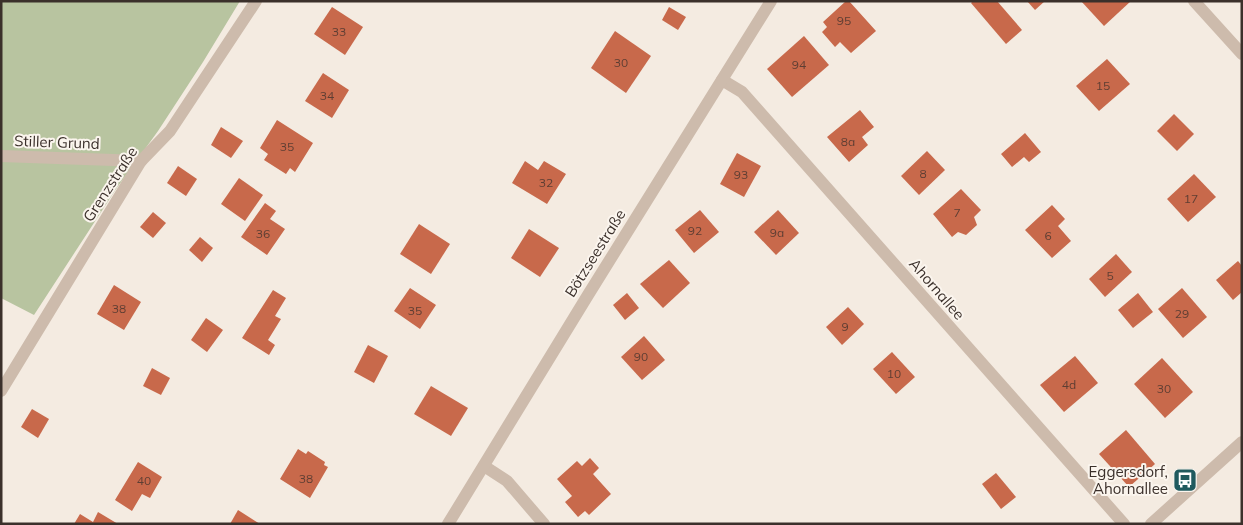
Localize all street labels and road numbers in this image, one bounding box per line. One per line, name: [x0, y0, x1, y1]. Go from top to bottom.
street label: Stiller Grund: [14, 131, 100, 153]
street label: Grenzstraße: [79, 143, 141, 225]
street label: Bötzseestraße: [560, 206, 630, 300]
street label: Ahornallee: [905, 254, 969, 324]

